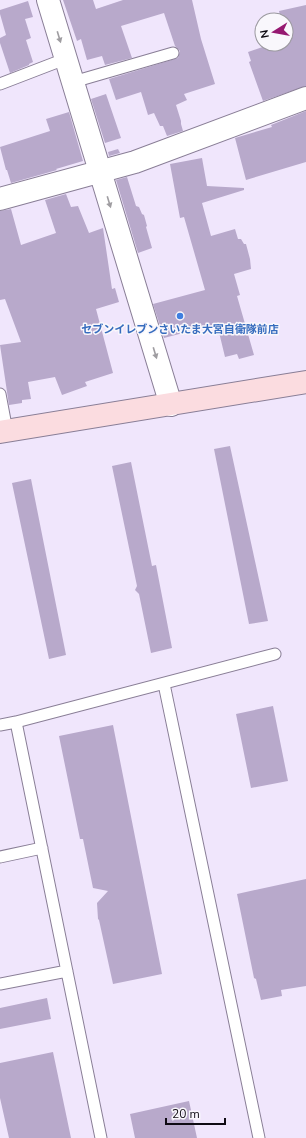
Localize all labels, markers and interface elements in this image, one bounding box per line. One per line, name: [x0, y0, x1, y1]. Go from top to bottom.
north arrow: [254, 12, 294, 52]
text: N: [257, 28, 273, 39]
one-way arrow: [56, 32, 62, 44]
one-way arrow: [106, 196, 112, 208]
marker: セブンイレブンさいたま大宮自衛隊前店: [175, 311, 185, 321]
place label: セブンイレブンさいたま大宮自衛隊前店: [81, 322, 279, 337]
one-way arrow: [152, 347, 158, 359]
scale bar: [166, 1100, 225, 1126]
text: 20 m: [172, 1106, 200, 1122]

